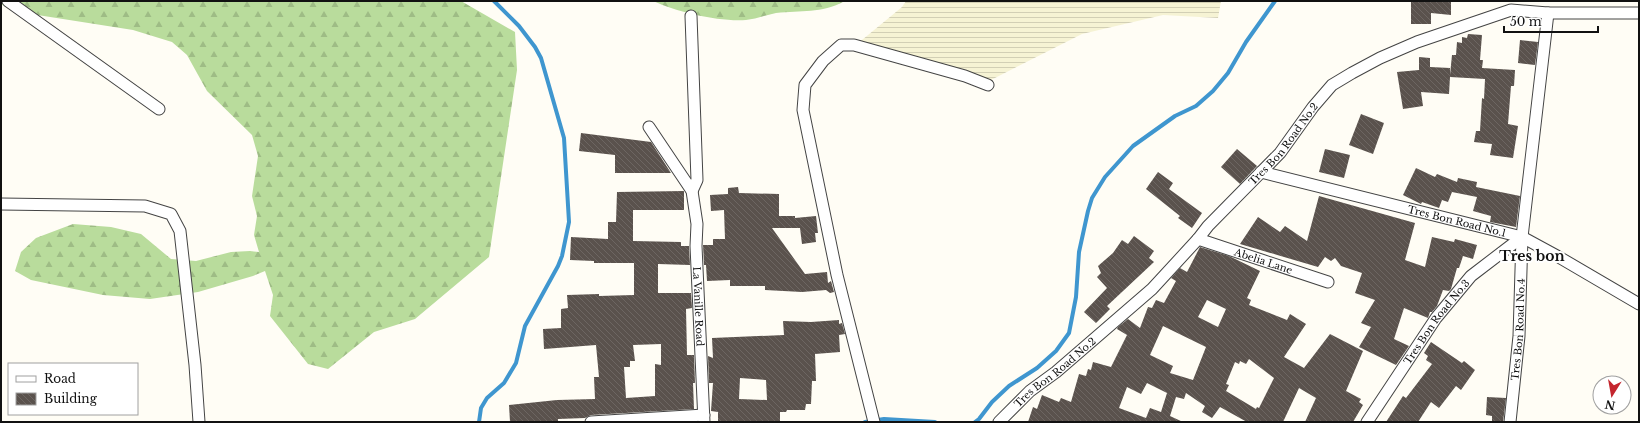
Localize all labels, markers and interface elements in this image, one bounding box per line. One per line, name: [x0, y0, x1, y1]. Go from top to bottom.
scale bar: [1504, 8, 1598, 34]
text: 50 m: [1510, 14, 1542, 29]
street label: Tres Bon Road No.2: [1246, 100, 1321, 188]
street label: Tres Bon Road No.1: [1406, 203, 1507, 240]
street label: Abelia Lane: [1232, 245, 1294, 277]
district label: Tres bon: [1499, 247, 1565, 265]
street label: La Vanille Road: [690, 266, 707, 347]
street label: Tres Bon Road No.3: [1401, 277, 1472, 367]
street label: Tres Bon Road No.4: [1508, 278, 1528, 381]
street label: Tres Bon Road No.2: [1011, 335, 1099, 410]
legend: [8, 363, 138, 415]
text: Road: [44, 371, 76, 386]
north arrow: [1592, 375, 1632, 415]
text: Building: [44, 391, 98, 406]
text: N: [1603, 397, 1617, 413]

